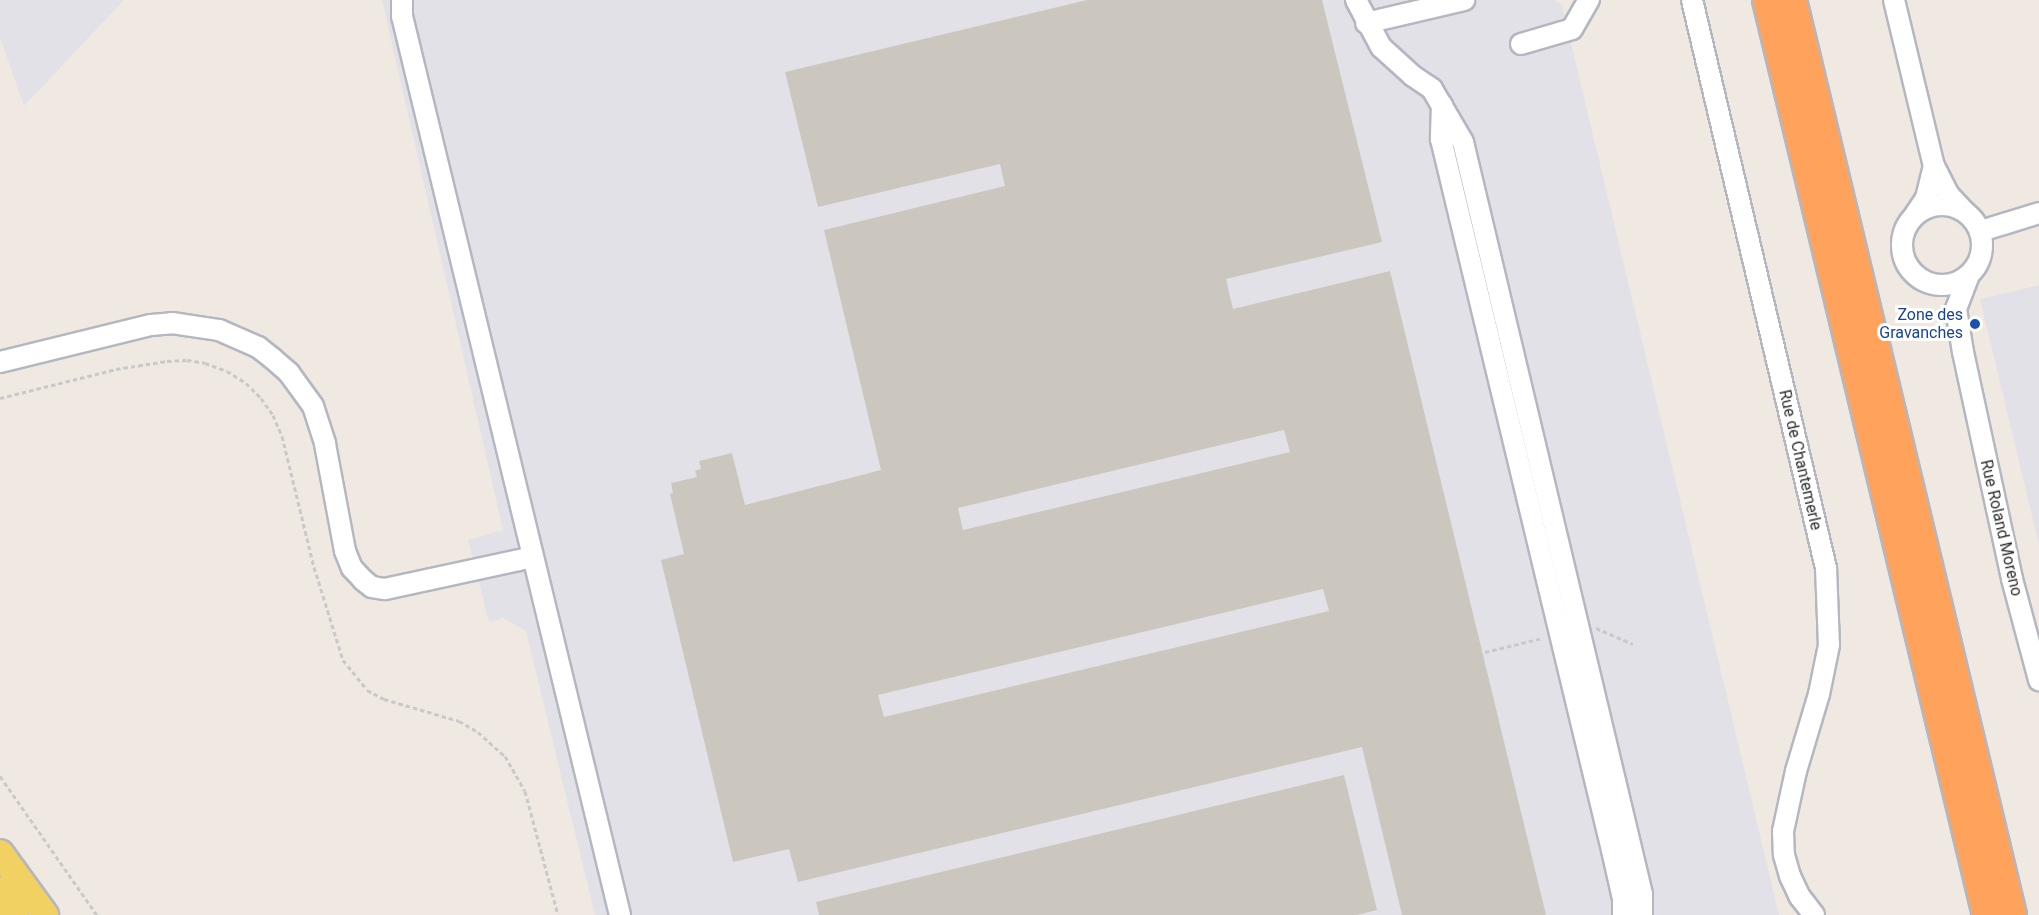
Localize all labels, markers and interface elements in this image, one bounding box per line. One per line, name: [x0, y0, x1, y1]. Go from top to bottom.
place label: Zone des Gravanches: [1879, 305, 1963, 343]
marker: Zone des Gravanches: [1968, 317, 1982, 331]
street label: Rue de Chantemerle: [1775, 388, 1825, 532]
street label: Rue Roland Moreno: [1976, 458, 2026, 598]

